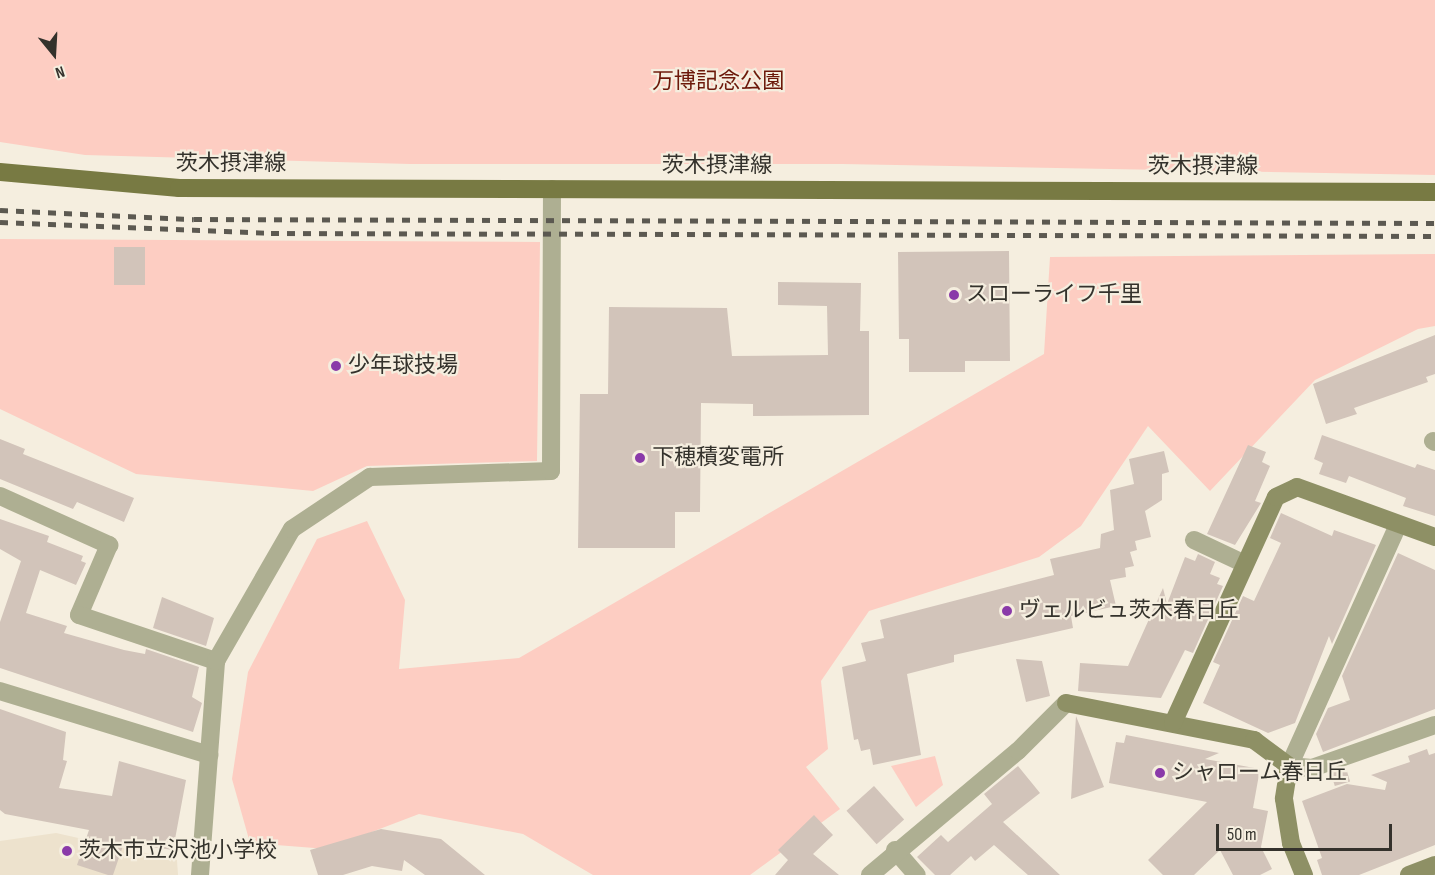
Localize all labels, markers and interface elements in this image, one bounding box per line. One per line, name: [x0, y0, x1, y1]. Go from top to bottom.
north arrow: [24, 24, 84, 84]
text: N: [53, 61, 67, 82]
park label: 万博記念公園: [652, 69, 784, 95]
street label: 茨木摂津線: [176, 151, 286, 177]
street label: 茨木摂津線: [662, 153, 772, 179]
street label: 茨木摂津線: [1148, 154, 1258, 180]
place label: スローライフ千里: [966, 282, 1142, 308]
marker: スローライフ千里: [947, 288, 961, 302]
place label: 少年球技場: [348, 353, 458, 379]
marker: 少年球技場: [329, 359, 343, 373]
place label: 下穂積変電所: [652, 445, 784, 471]
marker: 下穂積変電所: [633, 451, 647, 465]
place label: ヴェルビュ茨木春日丘: [1019, 598, 1239, 624]
marker: ヴェルビュ茨木春日丘: [1000, 604, 1014, 618]
place label: シャローム春日丘: [1172, 760, 1348, 786]
marker: シャローム春日丘: [1153, 766, 1167, 780]
scale bar: [1219, 812, 1394, 850]
text: 50 m: [1227, 824, 1257, 845]
place label: 茨木市立沢池小学校: [79, 838, 277, 864]
marker: 茨木市立沢池小学校: [60, 844, 74, 858]

